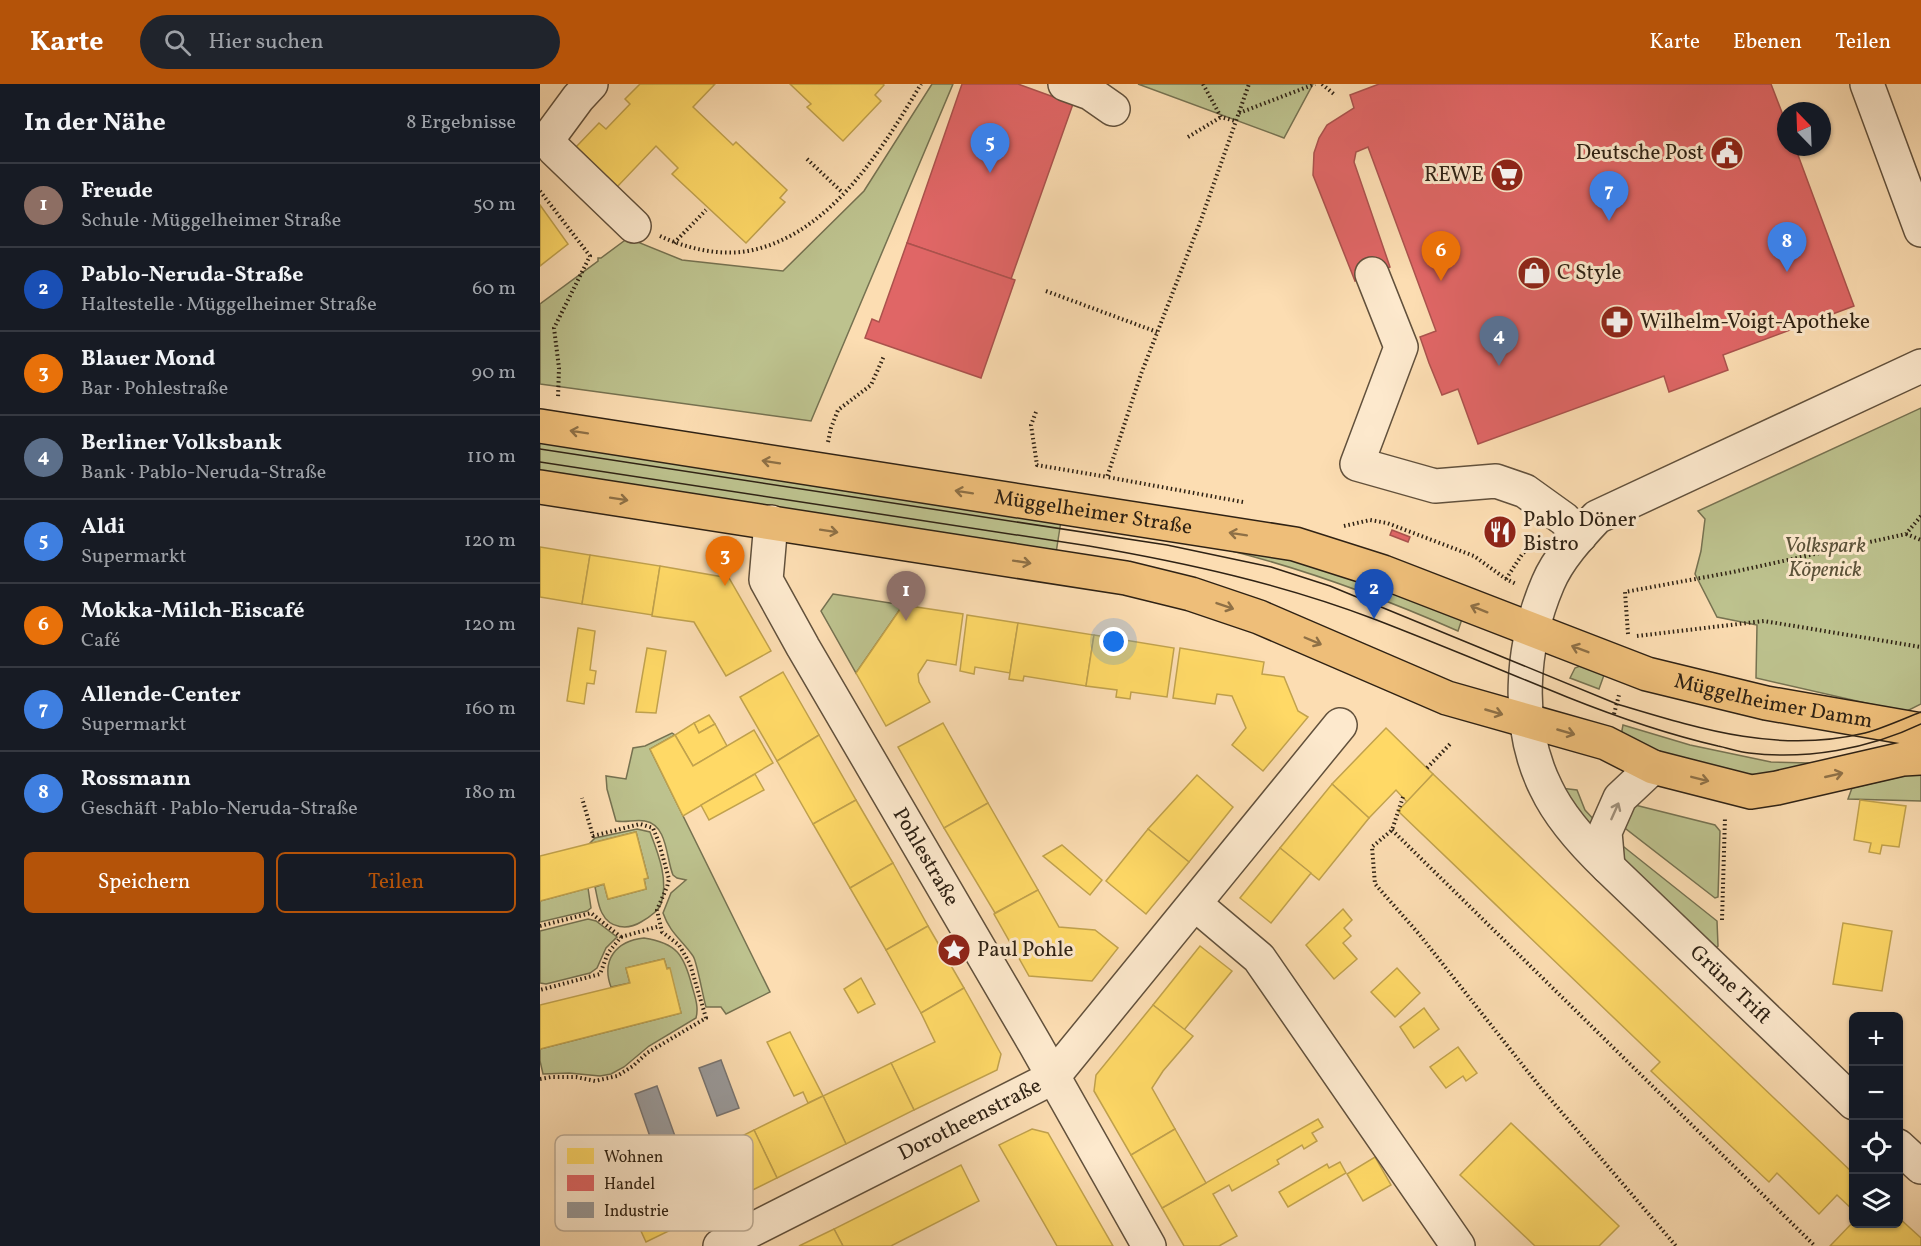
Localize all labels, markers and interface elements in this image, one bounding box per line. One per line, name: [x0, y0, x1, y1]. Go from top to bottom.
search box: [140, 15, 560, 69]
text: Karte: [30, 23, 104, 62]
icon: search: [161, 26, 194, 59]
text: Hier suchen: [209, 27, 324, 58]
text: Karte: [1649, 28, 1700, 57]
text: Ebenen: [1733, 28, 1802, 57]
text: Teilen: [1835, 28, 1891, 57]
north arrow: [1777, 102, 1831, 156]
text: In der Nähe: [24, 105, 166, 141]
text: 8 Ergebnisse: [406, 109, 516, 137]
pin: 5: [970, 124, 1010, 173]
public building icon: Deutsche Post: [1709, 135, 1745, 171]
place label: Deutsche Post: [1576, 139, 1704, 168]
supermarket icon: REWE: [1489, 157, 1525, 193]
place label: REWE: [1424, 161, 1484, 190]
pin: 7: [1590, 172, 1628, 221]
text: Freude: [81, 176, 153, 207]
text: 1: [39, 191, 48, 219]
text: 50 m: [473, 191, 516, 219]
text: Schule · Müggelheimer Straße: [81, 207, 341, 235]
pin: 8: [1768, 222, 1806, 272]
pin: 6: [1422, 232, 1460, 281]
shop icon: C Style: [1516, 255, 1552, 291]
place label: C Style: [1557, 259, 1622, 288]
text: Pablo-Neruda-Straße: [81, 260, 304, 291]
text: 2: [38, 275, 49, 303]
text: 60 m: [472, 275, 516, 303]
text: Haltestelle · Müggelheimer Straße: [81, 291, 377, 319]
pharmacy icon: Wilhelm-Voigt-Apotheke: [1599, 304, 1635, 340]
place label: Wilhelm-Voigt-Apotheke: [1640, 308, 1870, 337]
pin: 4: [1480, 316, 1518, 366]
text: Blauer Mond: [81, 344, 216, 375]
text: 3: [38, 359, 49, 387]
text: 90 m: [472, 359, 516, 387]
text: Bar · Pohlestraße: [81, 375, 228, 403]
one-way arrow: [569, 426, 589, 437]
text: Berliner Volksbank: [81, 428, 282, 459]
text: 4: [37, 443, 50, 471]
text: 110 m: [467, 443, 516, 471]
one-way arrow: [762, 456, 782, 467]
text: Bank · Pablo-Neruda-Straße: [81, 459, 326, 487]
street label: Müggelheimer Straße: [992, 483, 1194, 542]
one-way arrow: [955, 486, 974, 497]
one-way arrow: [608, 493, 628, 504]
place label: Pablo Döner Bistro: [1523, 506, 1637, 559]
text: Aldi: [81, 512, 125, 543]
restaurant icon: Pablo Döner Bistro: [1482, 514, 1518, 550]
one-way arrow: [819, 526, 838, 537]
text: 5: [39, 527, 48, 555]
text: 120 m: [464, 527, 516, 555]
one-way arrow: [1228, 528, 1248, 539]
park label: Volkspark Köpenick: [1784, 532, 1866, 585]
pin: 3: [706, 536, 744, 586]
text: Supermarkt: [81, 543, 187, 571]
one-way arrow: [1011, 556, 1031, 567]
pin: 2: [1354, 570, 1394, 619]
pin: 1: [886, 572, 926, 621]
text: Mokka-Milch-Eiscafé: [81, 596, 304, 627]
one-way arrow: [1215, 601, 1234, 612]
one-way arrow: [1470, 603, 1488, 614]
text: 6: [38, 611, 49, 639]
text: 120 m: [464, 611, 516, 639]
text: Café: [81, 627, 120, 655]
your location: [1099, 627, 1128, 656]
one-way arrow: [1303, 636, 1322, 647]
one-way arrow: [1571, 643, 1590, 654]
street label: Müggelheimer Damm: [1671, 667, 1875, 736]
text: Allende-Center: [81, 680, 241, 711]
text: 7: [39, 695, 48, 723]
text: 160 m: [464, 695, 516, 723]
one-way arrow: [1484, 707, 1503, 718]
text: Supermarkt: [81, 711, 187, 739]
one-way arrow: [1556, 727, 1575, 739]
text: Rossmann: [81, 764, 191, 795]
one-way arrow: [1823, 769, 1843, 780]
one-way arrow: [1690, 773, 1709, 785]
text: 8: [38, 779, 49, 807]
text: 180 m: [464, 779, 516, 807]
text: Geschäft · Pablo-Neruda-Straße: [81, 795, 358, 823]
street label: Pohlestraße: [886, 802, 966, 912]
one-way arrow: [1610, 802, 1621, 820]
button: Speichern: [24, 852, 264, 913]
button: Teilen: [276, 852, 516, 913]
place icon: Paul Pohle: [936, 932, 972, 968]
place label: Paul Pohle: [977, 936, 1074, 965]
street label: Grüne Trift: [1683, 939, 1777, 1031]
map controls: [1849, 1012, 1903, 1228]
button: +: [1849, 1012, 1903, 1066]
button: −: [1849, 1066, 1903, 1120]
street label: Dorotheenstraße: [893, 1071, 1047, 1168]
button: locate: [1849, 1120, 1903, 1174]
legend: [555, 1135, 753, 1231]
text: Wohnen: [604, 1147, 663, 1169]
text: Handel: [604, 1174, 655, 1196]
button: layers: [1849, 1174, 1903, 1228]
text: Industrie: [604, 1201, 669, 1223]

